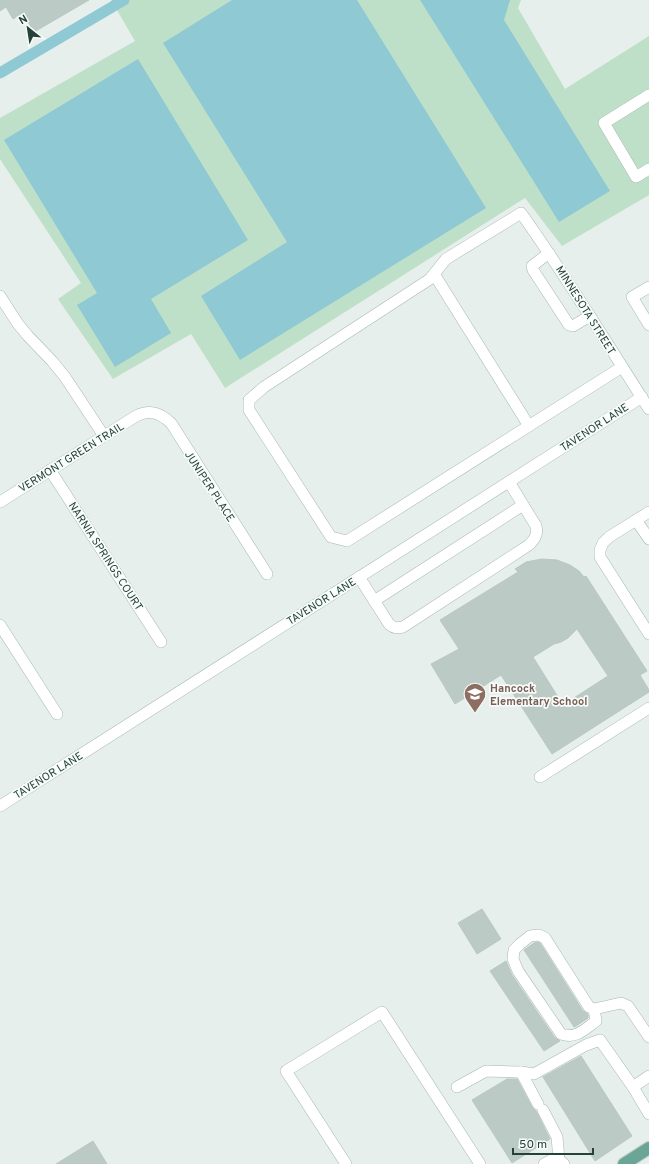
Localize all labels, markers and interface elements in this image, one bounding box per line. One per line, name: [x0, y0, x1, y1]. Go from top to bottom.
north arrow: [8, 8, 48, 48]
text: N: [17, 12, 30, 28]
street label: MINNESOTA STREET: [552, 263, 618, 358]
street label: TAVENOR LANE: [558, 401, 631, 455]
street label: VERMONT GREEN TRAIL: [16, 420, 127, 496]
street label: JUNIPER PLACE: [181, 449, 237, 525]
street label: NARNIA SPRINGS COURT: [65, 500, 146, 614]
street label: TAVENOR LANE: [284, 575, 359, 629]
school or university icon: Hancock Elementary School: [462, 681, 488, 714]
place label: Hancock Elementary School: [490, 682, 587, 709]
street label: TAVENOR LANE: [11, 749, 86, 803]
scale bar: [513, 1130, 593, 1156]
text: 50 m: [519, 1137, 547, 1153]

